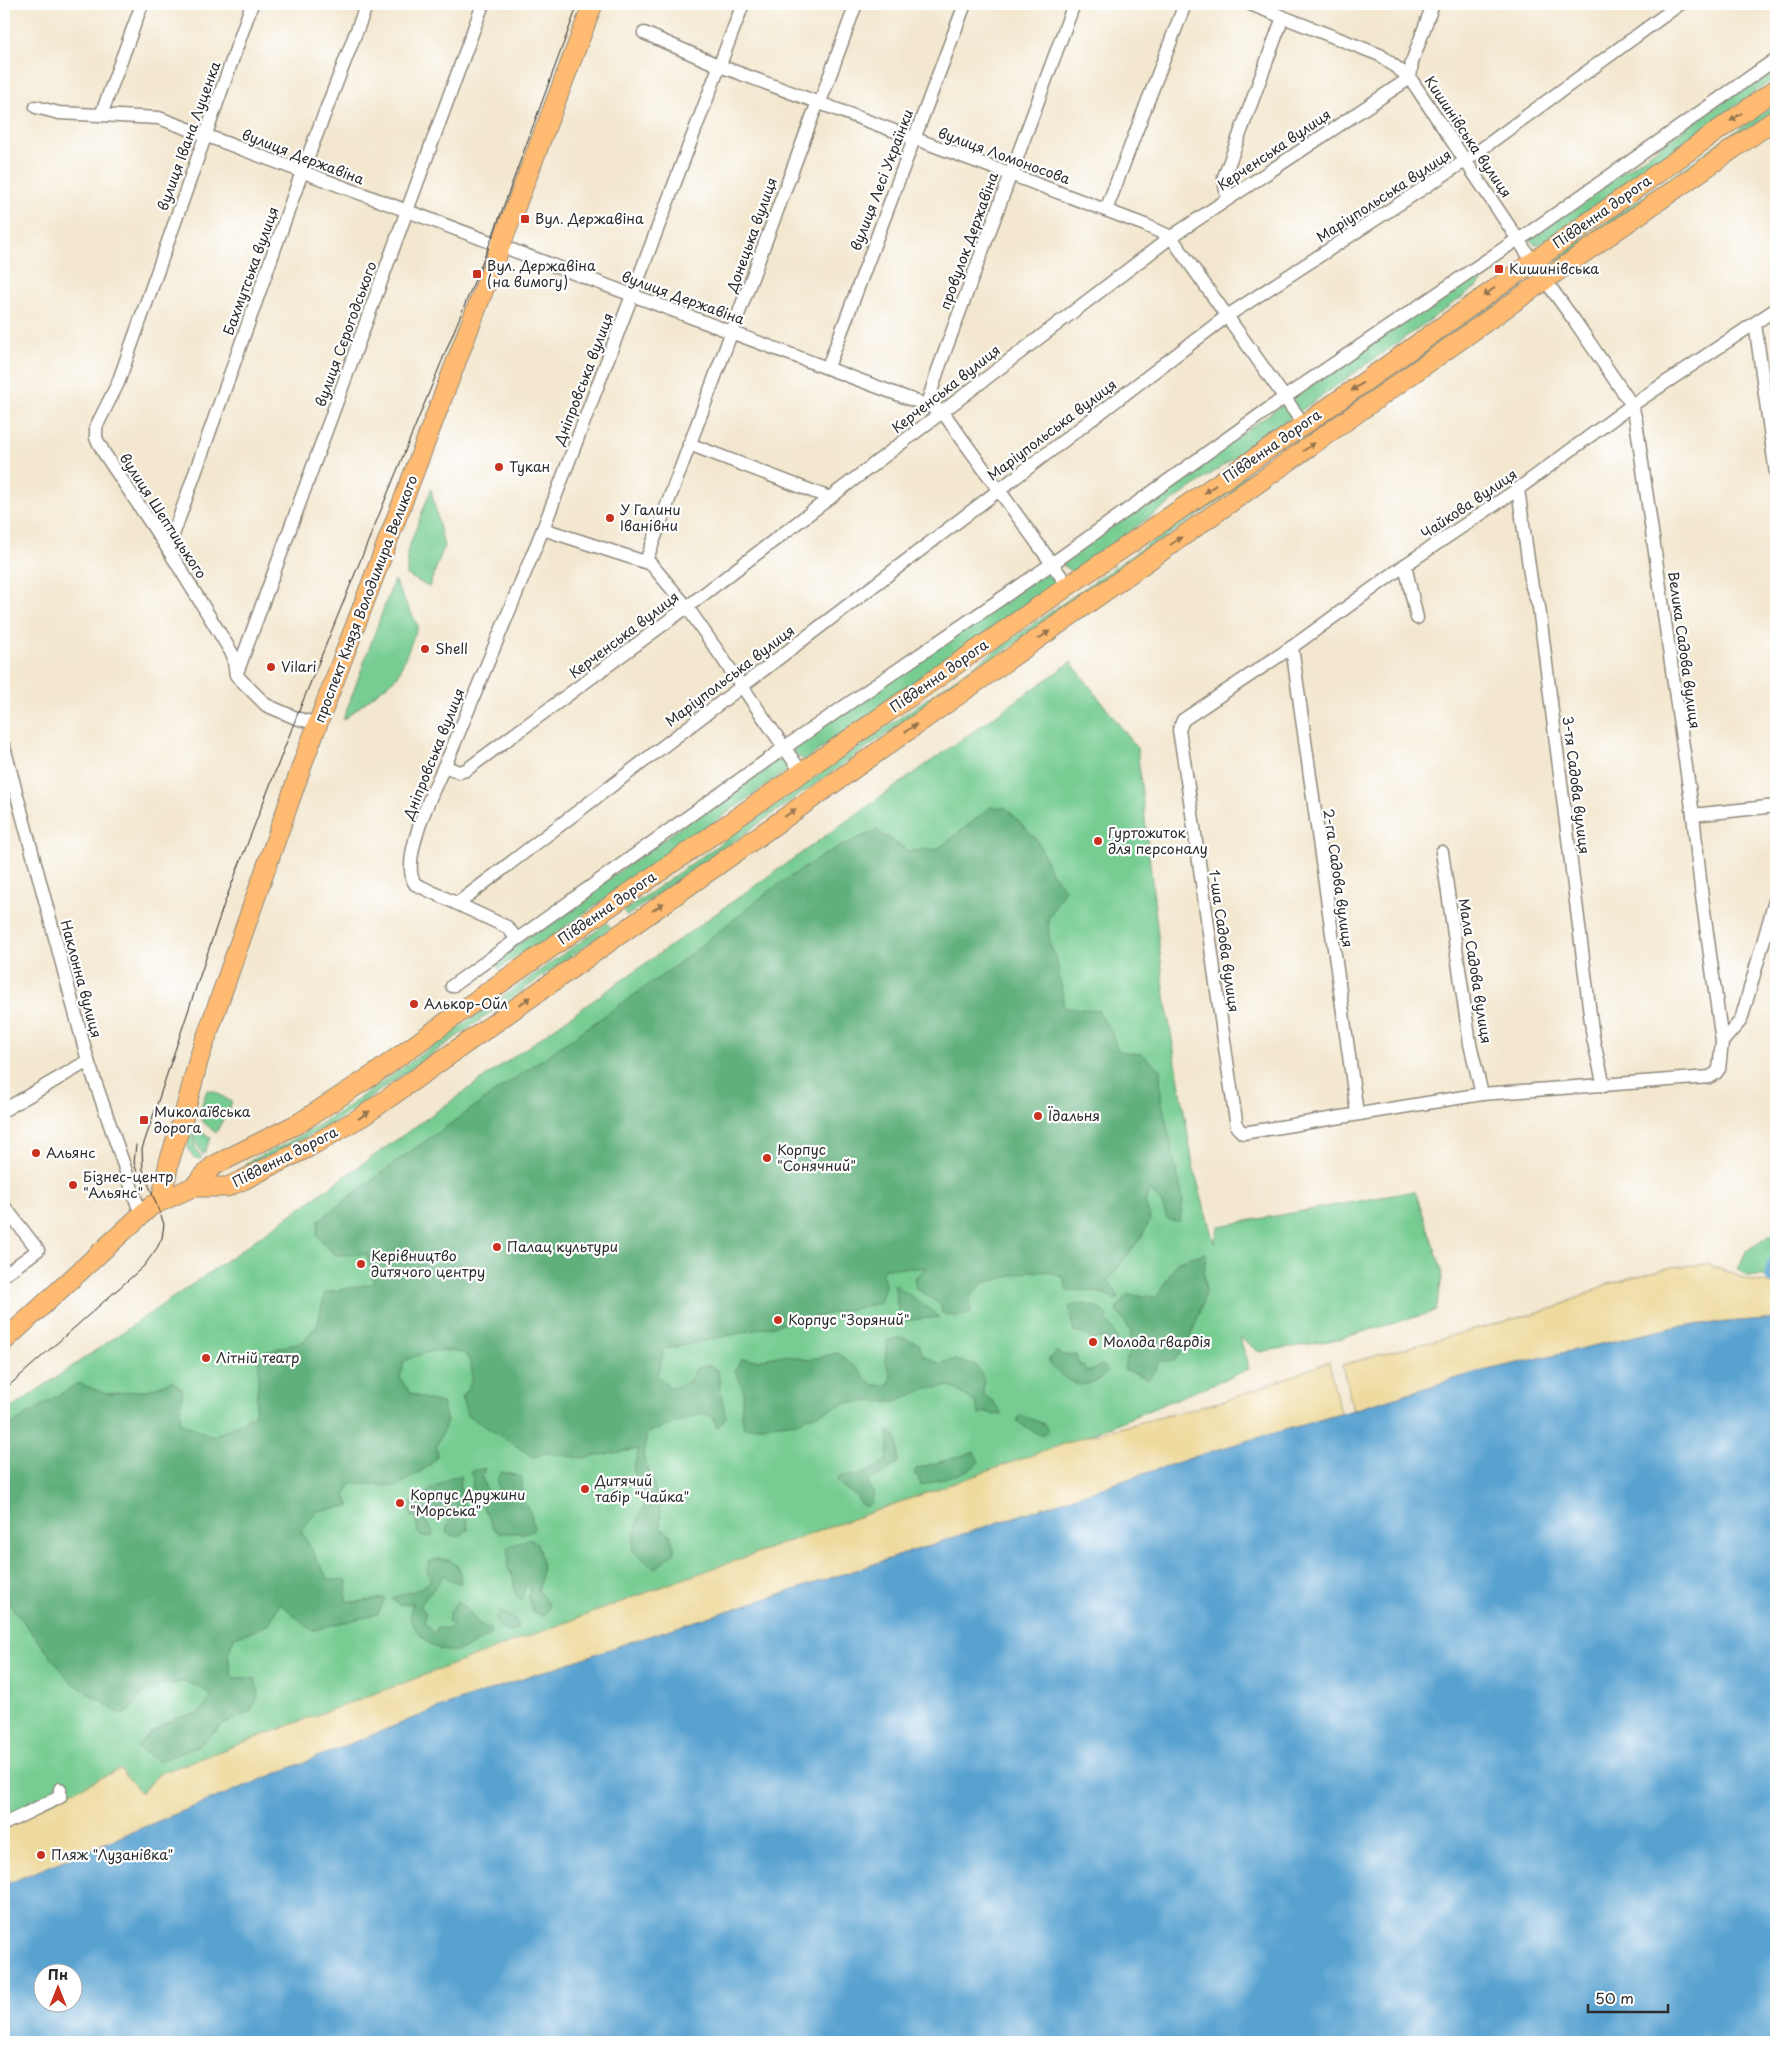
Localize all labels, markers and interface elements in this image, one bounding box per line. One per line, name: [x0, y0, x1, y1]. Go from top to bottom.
street label: вулиця Івана Луценка: [152, 58, 225, 213]
street label: Кишинівська вулиця: [1420, 72, 1517, 202]
street label: Керченська вулиця: [1213, 104, 1335, 195]
street label: вулиця Лесі Українки: [845, 106, 918, 254]
one-way arrow: [1730, 112, 1743, 122]
street label: вулиця Ломоносова: [935, 122, 1073, 189]
street label: вулиця Державіна: [239, 124, 368, 190]
street label: Маріупольська вулиця: [1312, 144, 1455, 247]
street label: провулок Державіна: [934, 169, 1003, 313]
street label: Південна дорога: [1548, 170, 1655, 253]
street label: Донецька вулиця: [721, 174, 782, 296]
street label: Бахмутська вулиця: [218, 204, 284, 338]
place label: Вул. Державіна: [535, 208, 644, 229]
marker: Вул. Державіна: [519, 213, 531, 225]
place label: Вул. Державіна (на вимогу): [487, 255, 596, 292]
street label: вулиця Сєрогодського: [309, 258, 382, 409]
place label: Кишинівська: [1509, 258, 1599, 279]
marker: Кишинівська: [1493, 263, 1505, 275]
street label: вулиця Державіна: [619, 266, 748, 330]
marker: Вул. Державіна (на вимогу): [471, 268, 483, 280]
one-way arrow: [1482, 287, 1496, 297]
street label: Дніпровська вулиця: [548, 310, 618, 449]
street label: Керченська вулиця: [887, 339, 1005, 438]
street label: Маріупольська вулиця: [983, 374, 1121, 485]
one-way arrow: [1351, 381, 1364, 392]
street label: Південна дорога: [1218, 404, 1325, 487]
one-way arrow: [1302, 442, 1316, 452]
street label: вулиця Шептицького: [115, 449, 212, 583]
place label: Тукан: [509, 456, 550, 477]
marker: Тукан: [493, 461, 505, 473]
street label: Чайкова вулиця: [1416, 464, 1521, 544]
street label: проспект Князя Володимира Великого: [309, 472, 423, 726]
one-way arrow: [1203, 484, 1216, 494]
place label: У Галини Іванівни: [620, 499, 681, 536]
marker: У Галини Іванівни: [604, 512, 616, 524]
one-way arrow: [1169, 536, 1183, 546]
street label: Велика Садова вулиця: [1663, 570, 1706, 730]
street label: Керченська вулиця: [564, 586, 683, 683]
street label: Маріупольська вулиця: [661, 620, 799, 731]
one-way arrow: [1037, 630, 1050, 640]
street label: Південна дорога: [885, 634, 992, 717]
place label: Shell: [435, 638, 468, 659]
marker: Shell: [419, 643, 431, 655]
place label: Vilari: [281, 656, 317, 677]
marker: Vilari: [265, 661, 277, 673]
street label: Дніпровська вулиця: [397, 685, 469, 824]
street label: 3-тя Садова вулиця: [1558, 715, 1595, 855]
one-way arrow: [904, 723, 918, 733]
street label: 2-га Садова вулиця: [1318, 807, 1359, 949]
one-way arrow: [784, 809, 797, 819]
place label: Гуртожиток для персоналу: [1108, 822, 1208, 859]
marker: Гуртожиток для персоналу: [1092, 835, 1104, 847]
street label: Південна дорога: [553, 866, 660, 949]
street label: 1-ша Садова вулиця: [1204, 868, 1245, 1014]
street label: Мала Садова вулиця: [1454, 897, 1497, 1045]
one-way arrow: [651, 902, 665, 912]
street label: Наклонна вулиця: [56, 918, 107, 1040]
place label: Алькор-Ойл: [424, 993, 508, 1014]
one-way arrow: [518, 996, 532, 1006]
marker: Алькор-Ойл: [408, 998, 420, 1010]
place label: Миколаївська дорога: [154, 1101, 251, 1138]
place label: Їдальня: [1048, 1105, 1100, 1126]
one-way arrow: [357, 1110, 370, 1119]
marker: Їдальня: [1032, 1110, 1044, 1122]
marker: Миколаївська дорога: [138, 1114, 150, 1126]
street label: Південна дорога: [228, 1121, 341, 1192]
place label: Корпус "Сонячний": [777, 1139, 856, 1176]
place label: Альянс: [46, 1142, 95, 1163]
marker: Альянс: [30, 1147, 42, 1159]
marker: Корпус "Сонячний": [761, 1152, 773, 1164]
place label: Бізнес-центр "Альянс": [83, 1166, 174, 1203]
marker: Бізнес-центр "Альянс": [67, 1179, 79, 1191]
place label: Палац культури: [507, 1236, 618, 1257]
marker: Палац культури: [491, 1241, 503, 1253]
place label: Керівництво дитячого центру: [371, 1245, 485, 1282]
marker: Керівництво дитячого центру: [355, 1258, 367, 1270]
place label: Корпус "Зоряний": [788, 1309, 910, 1330]
marker: Корпус "Зоряний": [772, 1314, 784, 1326]
place label: Молода гвардія: [1103, 1331, 1211, 1352]
marker: Молода гвардія: [1087, 1336, 1099, 1348]
place label: Літній театр: [216, 1347, 299, 1368]
marker: Літній театр: [200, 1352, 212, 1364]
place label: Дитячий табір "Чайка": [594, 1470, 689, 1507]
marker: Дитячий табір "Чайка": [579, 1483, 591, 1495]
place label: Корпус Дружини "Морська": [410, 1484, 525, 1521]
marker: Корпус Дружини "Морська": [394, 1497, 406, 1509]
place label: Пляж "Лузанівка": [51, 1844, 173, 1865]
marker: Пляж "Лузанівка": [35, 1849, 47, 1861]
north arrow: [32, 1964, 82, 2014]
text: Пн: [48, 1964, 68, 1985]
scale bar: [1588, 1981, 1668, 2013]
text: 50 m: [1595, 1986, 1634, 2009]

